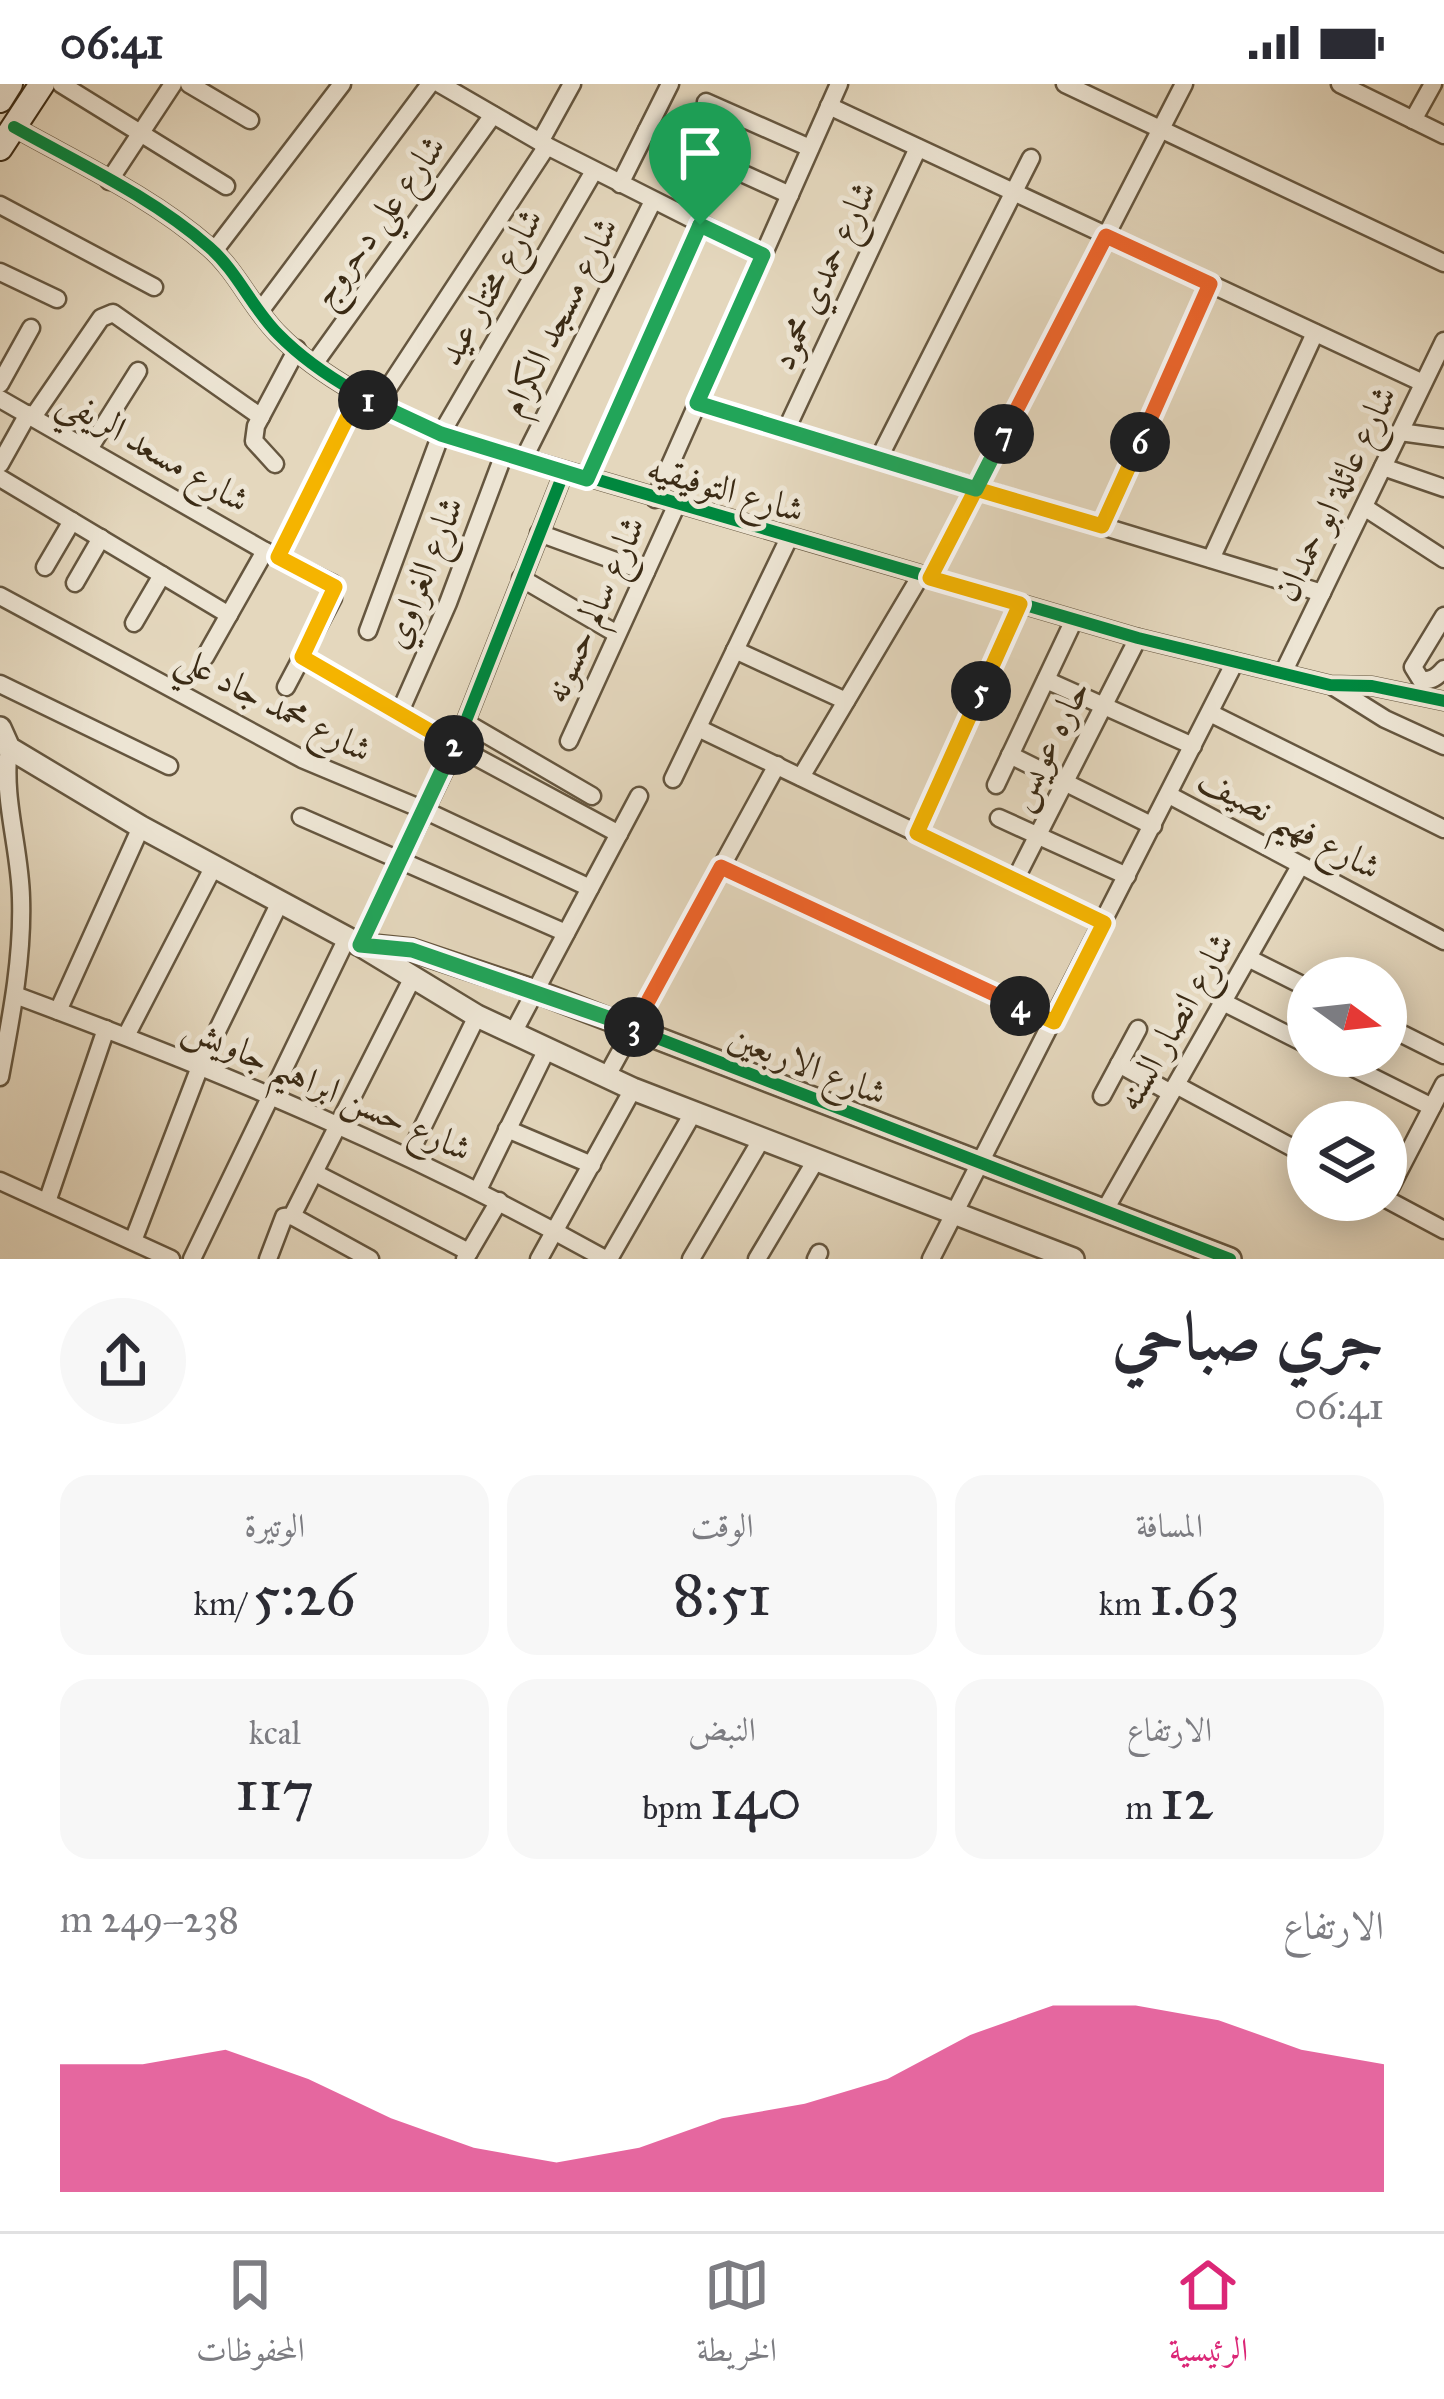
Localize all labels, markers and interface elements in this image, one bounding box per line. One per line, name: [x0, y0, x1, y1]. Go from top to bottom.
text: 06:41: [60, 15, 163, 70]
pin: [649, 102, 751, 225]
icon: arrive: [667, 120, 733, 186]
street label: شارع علي دحروج: [301, 126, 465, 322]
street label: شارع حمدي محمود: [760, 174, 893, 380]
street label: شارع مختار عيد: [427, 200, 559, 377]
street label: شارع مسجد الكرام: [490, 210, 636, 427]
pin: 1: [338, 370, 398, 430]
street label: شارع مسعد الريفي: [45, 378, 257, 533]
street label: شارع عائلة ابو حمدان: [1264, 378, 1413, 612]
text: 1: [361, 380, 375, 420]
pin: 7: [974, 404, 1034, 464]
pin: 6: [1110, 412, 1170, 472]
text: 7: [995, 414, 1013, 454]
text: 6: [1132, 422, 1148, 462]
street label: شارع التوفيقيه: [640, 446, 809, 540]
street label: شارع الغراوي: [373, 490, 481, 658]
street label: شارع سالم حسونه: [533, 509, 663, 713]
street label: شارع محمد جاد علي: [164, 636, 380, 783]
pin: 5: [951, 661, 1011, 721]
text: 5: [973, 671, 989, 711]
street label: حاره عويس: [996, 672, 1101, 818]
pin: 2: [424, 715, 484, 775]
text: 2: [446, 725, 462, 765]
street label: شارع فهيم نصيف: [1185, 756, 1388, 901]
street label: شارع انصار السنه: [1106, 925, 1250, 1122]
north arrow: [1287, 957, 1407, 1077]
map controls: [1287, 957, 1407, 1221]
pin: 4: [990, 976, 1050, 1036]
text: 4: [1011, 986, 1029, 1026]
pin: 3: [604, 997, 664, 1057]
street label: شارع حسن ابراهيم جاويش: [171, 1005, 479, 1183]
text: 3: [627, 1007, 641, 1047]
street label: شارع الاربعين: [719, 1015, 893, 1123]
button: layers: [1287, 1101, 1407, 1221]
text: جري صباحي: [1112, 1296, 1384, 1377]
button: share: [60, 1298, 186, 1424]
text: 06:41: [1294, 1382, 1384, 1430]
text: الوتيرة: [244, 1506, 305, 1546]
text: الوقت: [690, 1506, 754, 1546]
text: المسافة: [1136, 1506, 1203, 1546]
text: 5:26: [253, 1558, 356, 1631]
text: 8:51: [673, 1558, 771, 1631]
text: 1.63: [1149, 1558, 1240, 1631]
text: /km: [193, 1584, 253, 1624]
text: km: [1099, 1584, 1149, 1624]
text: النبض: [688, 1710, 756, 1750]
text: الارتفاع: [1127, 1710, 1212, 1750]
text: kcal: [249, 1713, 301, 1753]
text: 117: [235, 1753, 314, 1826]
text: 140: [710, 1762, 802, 1835]
text: 12: [1160, 1762, 1213, 1835]
text: bpm: [642, 1788, 710, 1828]
text: m: [1125, 1788, 1160, 1828]
text: 238–249 m: [60, 1895, 239, 1943]
text: الارتفاع: [1283, 1902, 1384, 1950]
tab: المحفوظات: [196, 2252, 305, 2382]
tab: الخريطة: [697, 2252, 777, 2382]
tab: الرئيسية: [1169, 2252, 1248, 2382]

